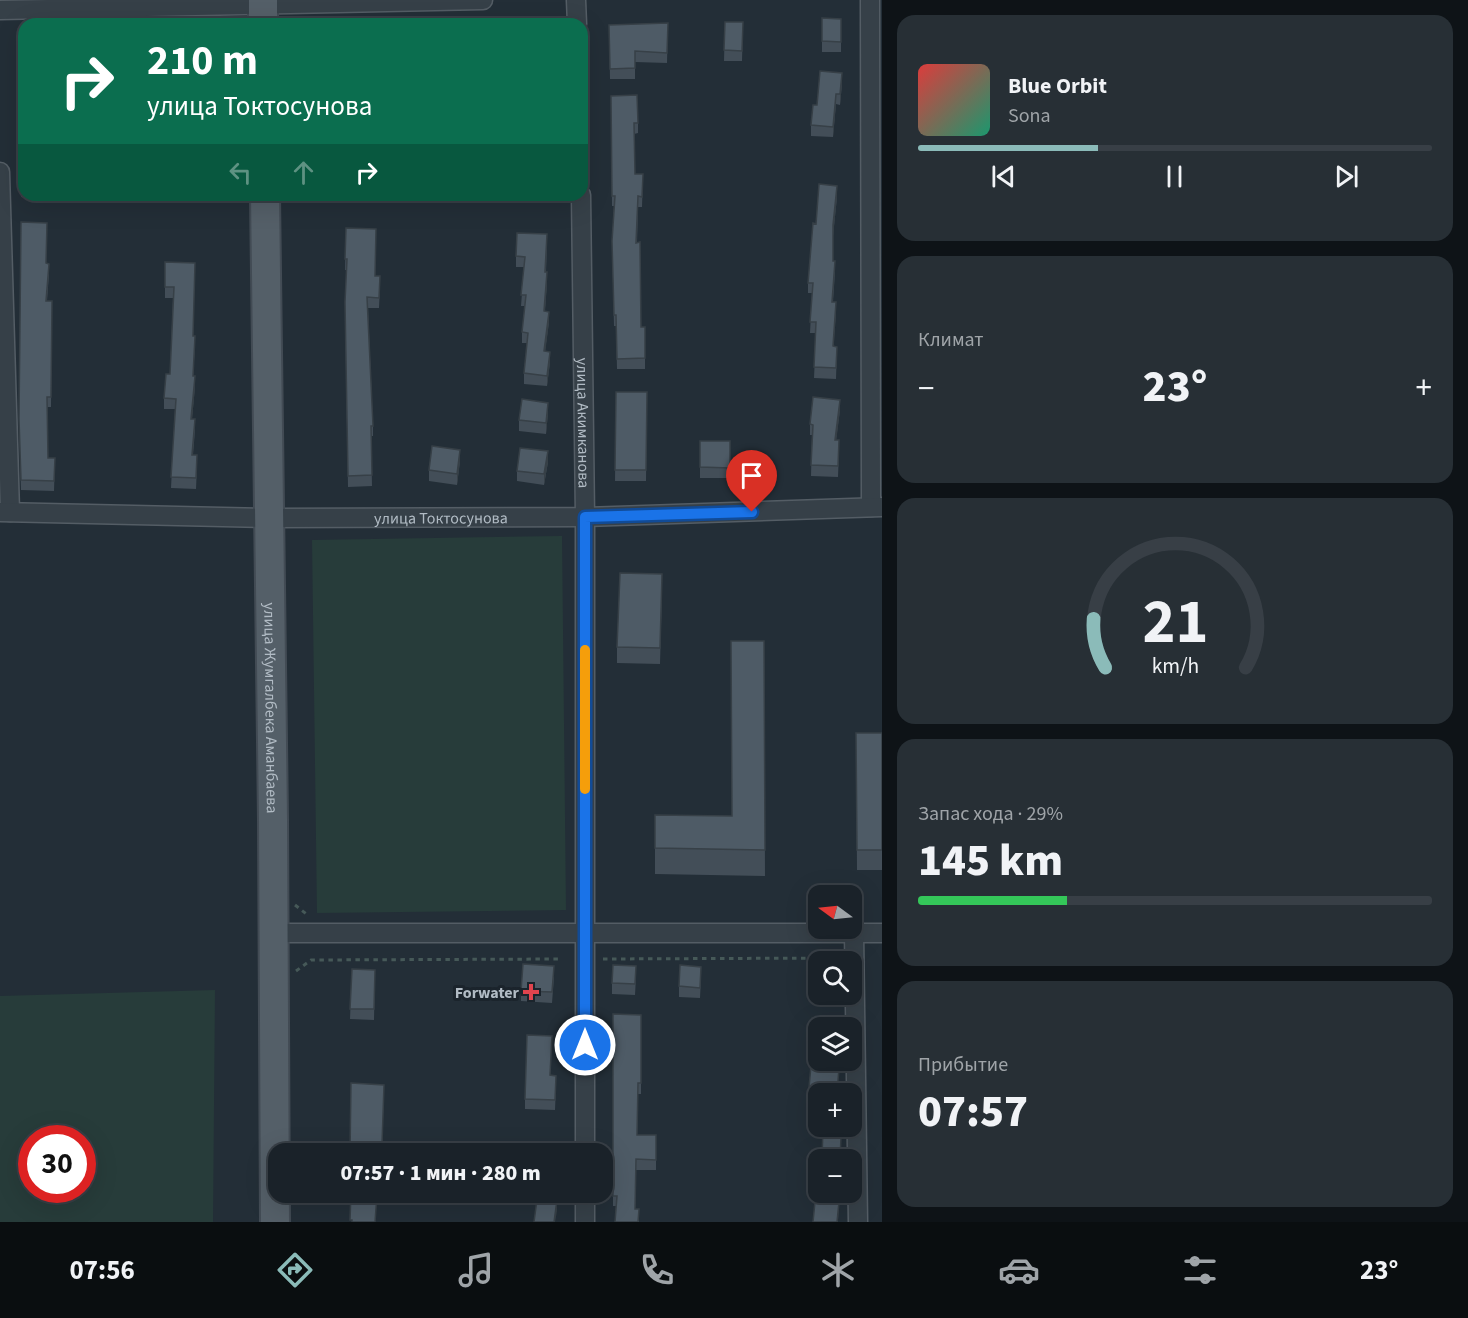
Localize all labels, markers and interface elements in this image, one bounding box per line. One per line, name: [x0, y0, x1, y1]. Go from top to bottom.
text: 210 m: [147, 31, 258, 91]
icon: right: [48, 42, 126, 120]
text: Blue Orbit: [1008, 70, 1107, 102]
text: улица Токтосунова: [147, 87, 372, 126]
text: Sona: [1008, 102, 1051, 130]
icon: left: [224, 156, 257, 189]
icon: ahead: [287, 156, 320, 189]
icon: right: [350, 156, 383, 189]
icon: previous: [987, 160, 1020, 193]
icon: pause: [1158, 160, 1191, 193]
icon: next: [1330, 160, 1363, 193]
text: Климат: [918, 326, 984, 354]
text: 23°: [1143, 355, 1207, 419]
street label: улица Акимканова: [571, 357, 595, 489]
text: −: [918, 365, 934, 412]
text: +: [1416, 365, 1432, 412]
pin: [726, 450, 777, 512]
icon: arrive: [735, 459, 768, 492]
street label: улица Токтосунова: [374, 507, 508, 530]
text: 21: [1142, 578, 1208, 667]
street label: улица Жумгалбека Аманбаева: [258, 602, 283, 814]
text: km/h: [1151, 651, 1199, 682]
text: Запас хода · 29%: [918, 800, 1063, 828]
text: 145 km: [918, 829, 1063, 893]
north arrow: [808, 885, 862, 939]
map controls: [808, 885, 862, 1203]
button: search: [808, 951, 862, 1005]
place label: Forwater: [455, 982, 520, 1004]
marker: Forwater: [524, 985, 538, 999]
position arrow: [553, 1013, 617, 1077]
button: layers: [808, 1017, 862, 1071]
text: Прибытие: [918, 1051, 1008, 1079]
text: 07:57: [918, 1080, 1028, 1144]
button: +: [808, 1083, 862, 1137]
speed limit sign: 30: [18, 1125, 96, 1203]
button: −: [808, 1149, 862, 1203]
text: 07:57 · 1 мин · 280 m: [340, 1157, 541, 1189]
icon: directions: [274, 1249, 316, 1291]
icon: music: [455, 1249, 497, 1291]
icon: phone: [636, 1249, 678, 1291]
icon: climate: [817, 1249, 859, 1291]
icon: car: [998, 1249, 1040, 1291]
icon: filters: [1179, 1249, 1221, 1291]
text: 07:56: [70, 1251, 135, 1290]
text: 23°: [1360, 1251, 1398, 1290]

